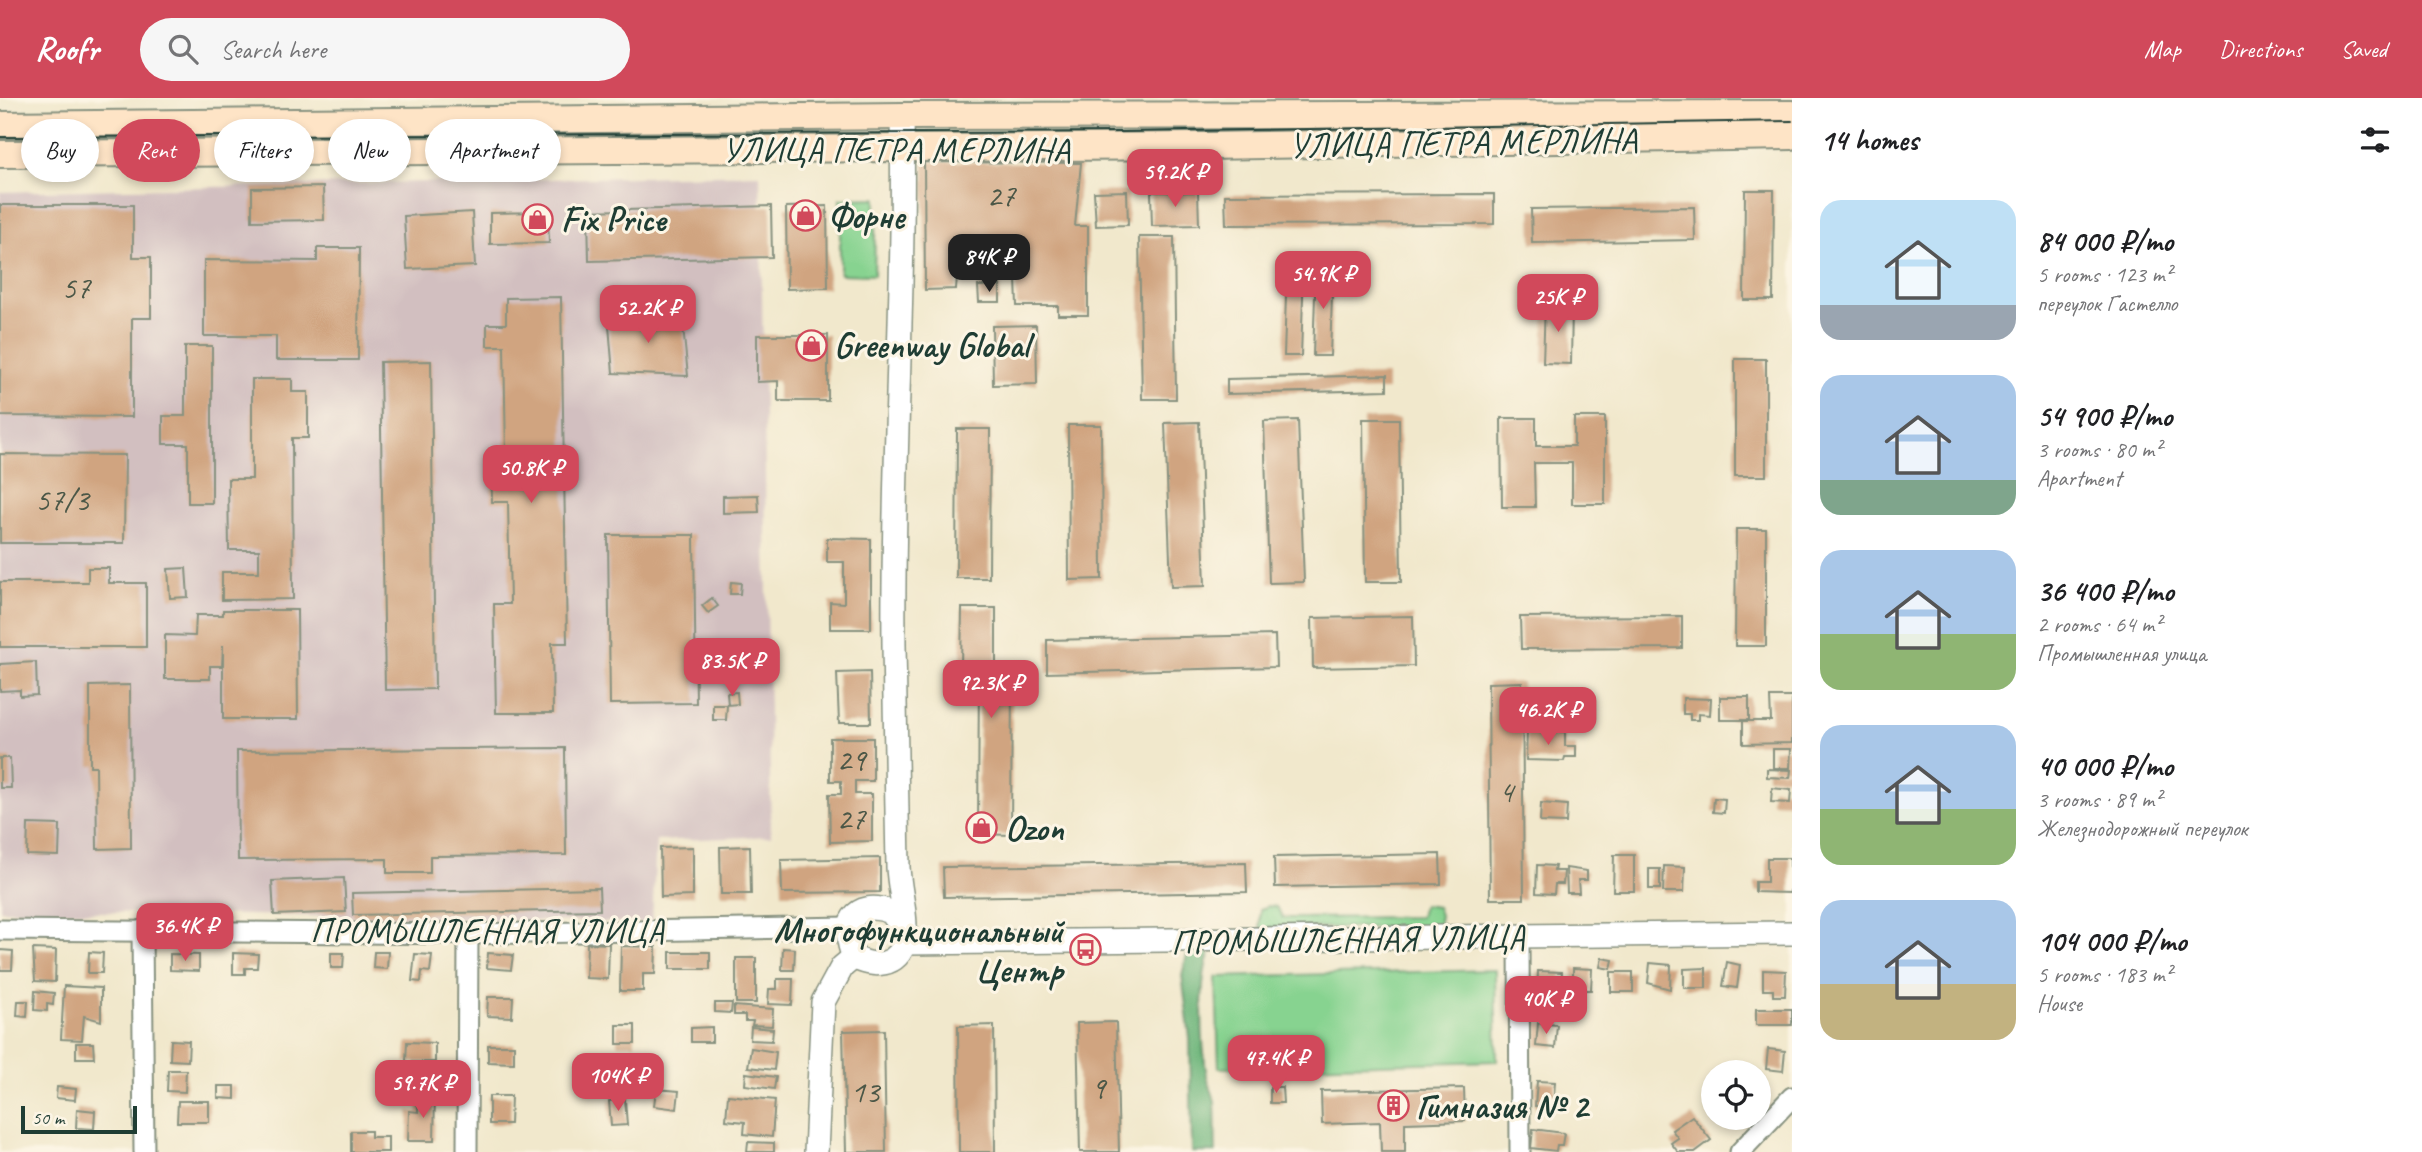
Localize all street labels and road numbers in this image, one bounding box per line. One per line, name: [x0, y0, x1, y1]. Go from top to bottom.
street label: УЛИЦА ПЕТРА МЕРЛИНА: [1289, 117, 1639, 168]
street label: УЛИЦА ПЕТРА МЕРЛИНА: [722, 127, 1071, 172]
street label: ПРОМЫШЛЕННАЯ УЛИЦА: [310, 908, 665, 953]
street label: ПРОМЫШЛЕННАЯ УЛИЦА: [1171, 914, 1527, 965]

